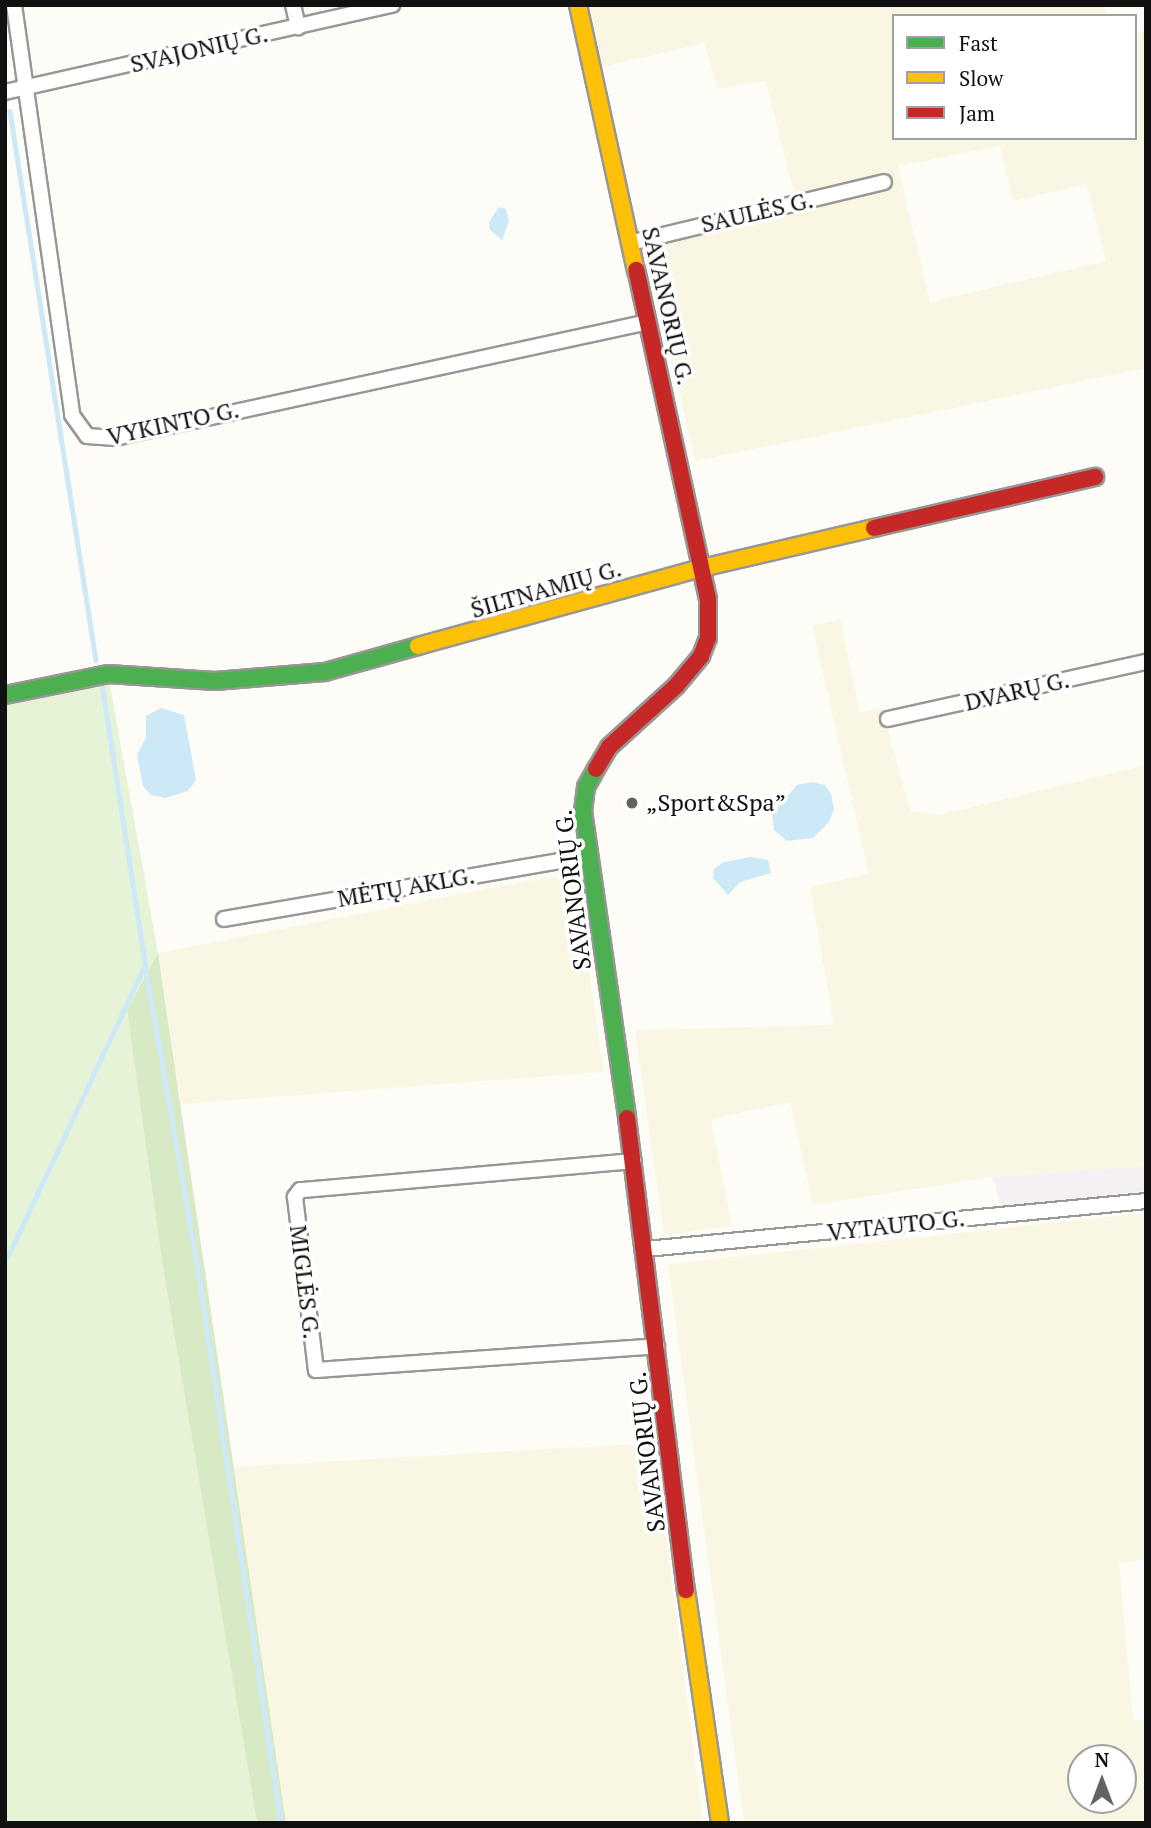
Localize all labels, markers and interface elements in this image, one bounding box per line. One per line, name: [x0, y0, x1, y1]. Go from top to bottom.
legend: [892, 14, 1137, 140]
street label: SVAJONIŲ G.: [127, 19, 271, 79]
text: Fast: [959, 29, 998, 57]
text: Slow: [959, 64, 1003, 92]
text: Jam: [959, 99, 995, 127]
street label: SAULĖS G.: [698, 185, 816, 239]
street label: SAVANORIŲ G.: [636, 224, 700, 388]
street label: VYKINTO G.: [104, 395, 242, 451]
street label: ŠILTNAMIŲ G.: [467, 554, 625, 624]
street label: DVARŲ G.: [962, 665, 1072, 717]
place label: „Sport&Spa”: [646, 789, 786, 817]
marker: „Sport&Spa”: [624, 795, 640, 811]
street label: SAVANORIŲ G.: [549, 808, 597, 972]
street label: MĖTŲ AKLG.: [335, 861, 477, 913]
street label: VYTAUTO G.: [826, 1203, 966, 1247]
street label: MIGLĖS G.: [284, 1223, 326, 1341]
street label: SAVANORIŲ G.: [623, 1370, 671, 1534]
north arrow: [1067, 1744, 1137, 1814]
text: N: [1095, 1747, 1109, 1772]

